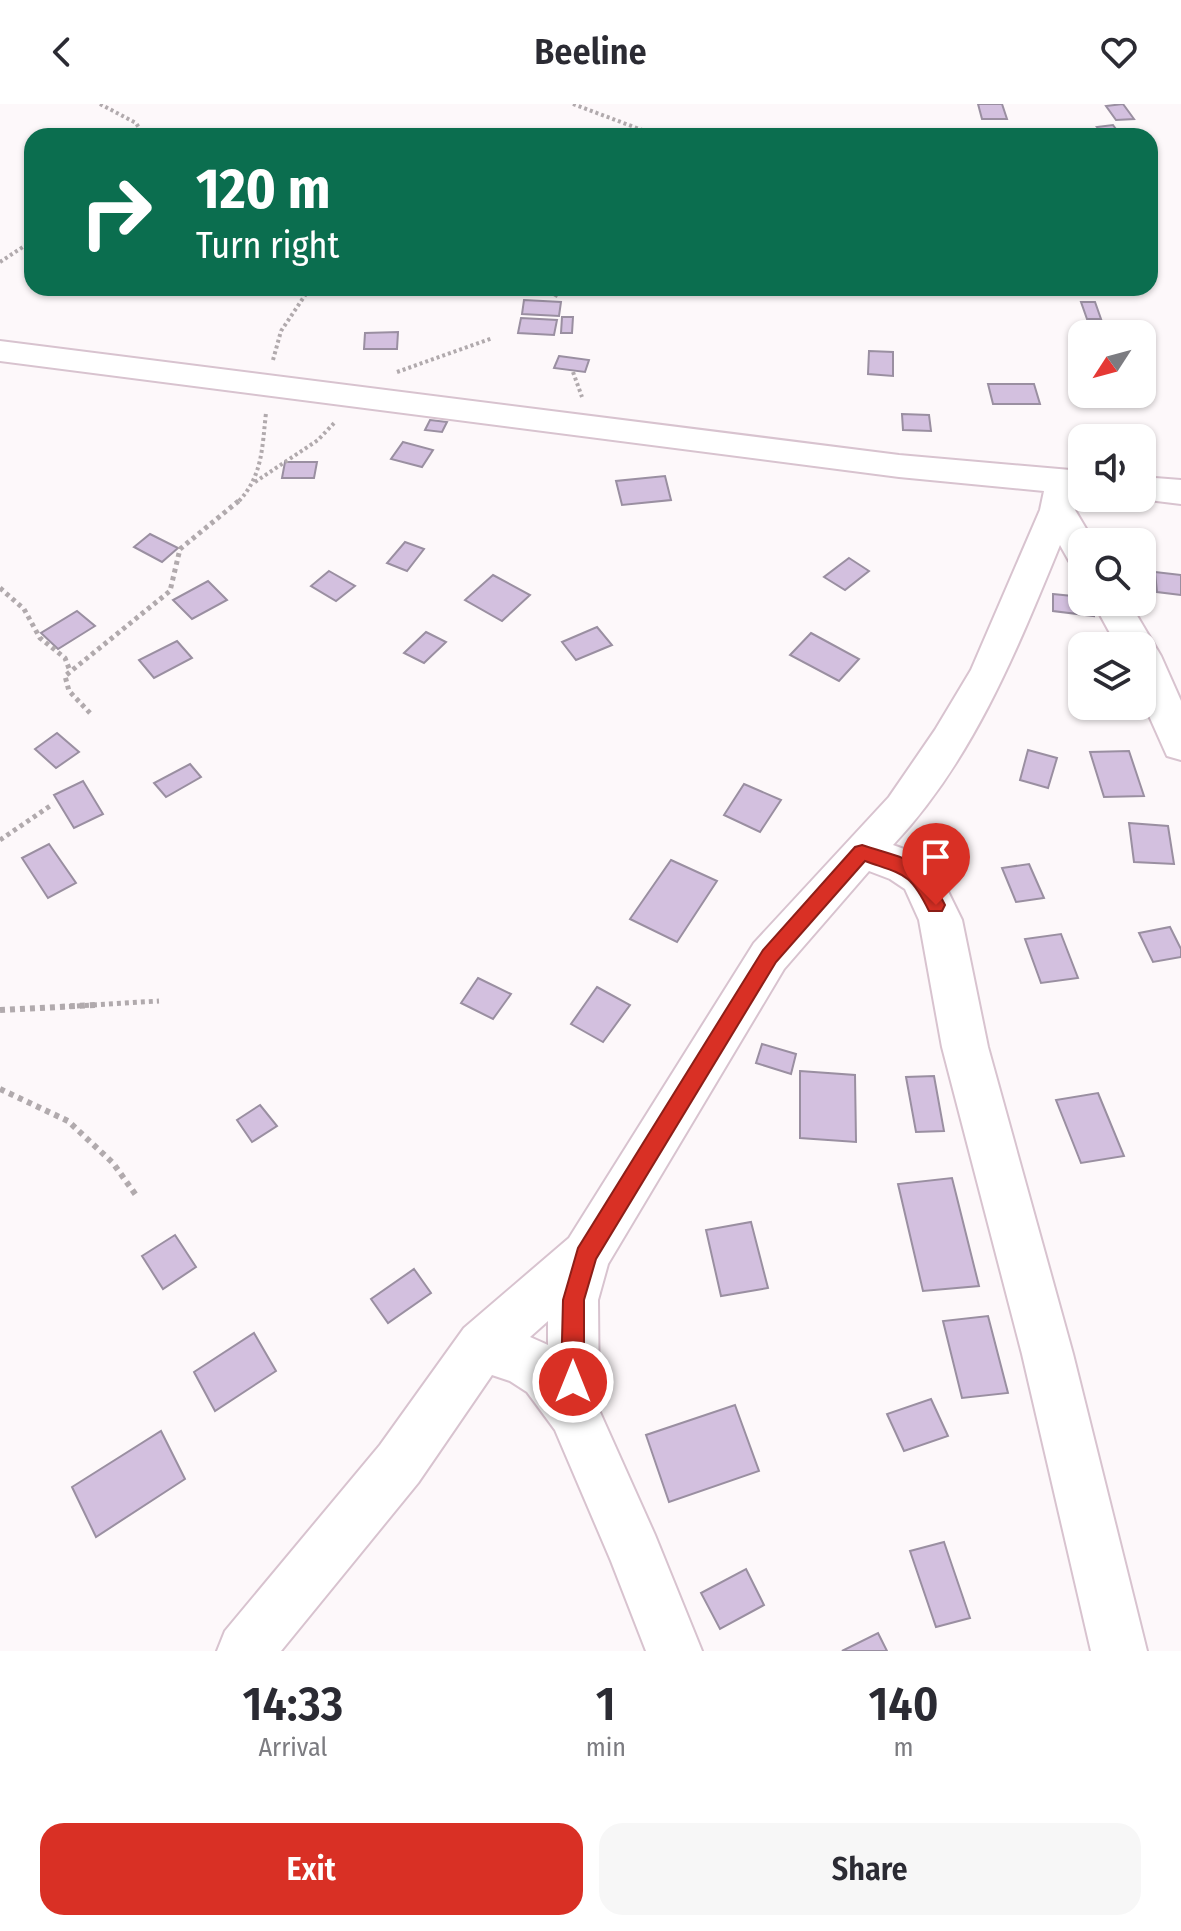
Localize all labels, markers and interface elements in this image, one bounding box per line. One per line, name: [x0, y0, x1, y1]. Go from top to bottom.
icon: back: [40, 30, 84, 74]
text: Beeline: [534, 30, 647, 74]
icon: heart: [1097, 30, 1141, 74]
text: 120 m: [196, 156, 331, 223]
icon: right: [64, 160, 168, 264]
text: Turn right: [196, 224, 339, 268]
north arrow: [1068, 320, 1156, 408]
map controls: [1068, 320, 1156, 720]
button: sound: [1068, 424, 1156, 512]
button: search: [1068, 528, 1156, 616]
button: layers: [1068, 632, 1156, 720]
pin: [902, 823, 970, 905]
icon: arrive: [914, 835, 958, 879]
position arrow: [531, 1340, 615, 1424]
text: 14:33: [242, 1675, 343, 1733]
text: 1: [596, 1675, 616, 1733]
text: 140: [868, 1675, 939, 1733]
text: Arrival: [258, 1732, 327, 1763]
text: min: [586, 1732, 626, 1763]
text: m: [893, 1732, 913, 1763]
button: Exit: [40, 1823, 583, 1915]
button: Share: [599, 1823, 1141, 1915]

